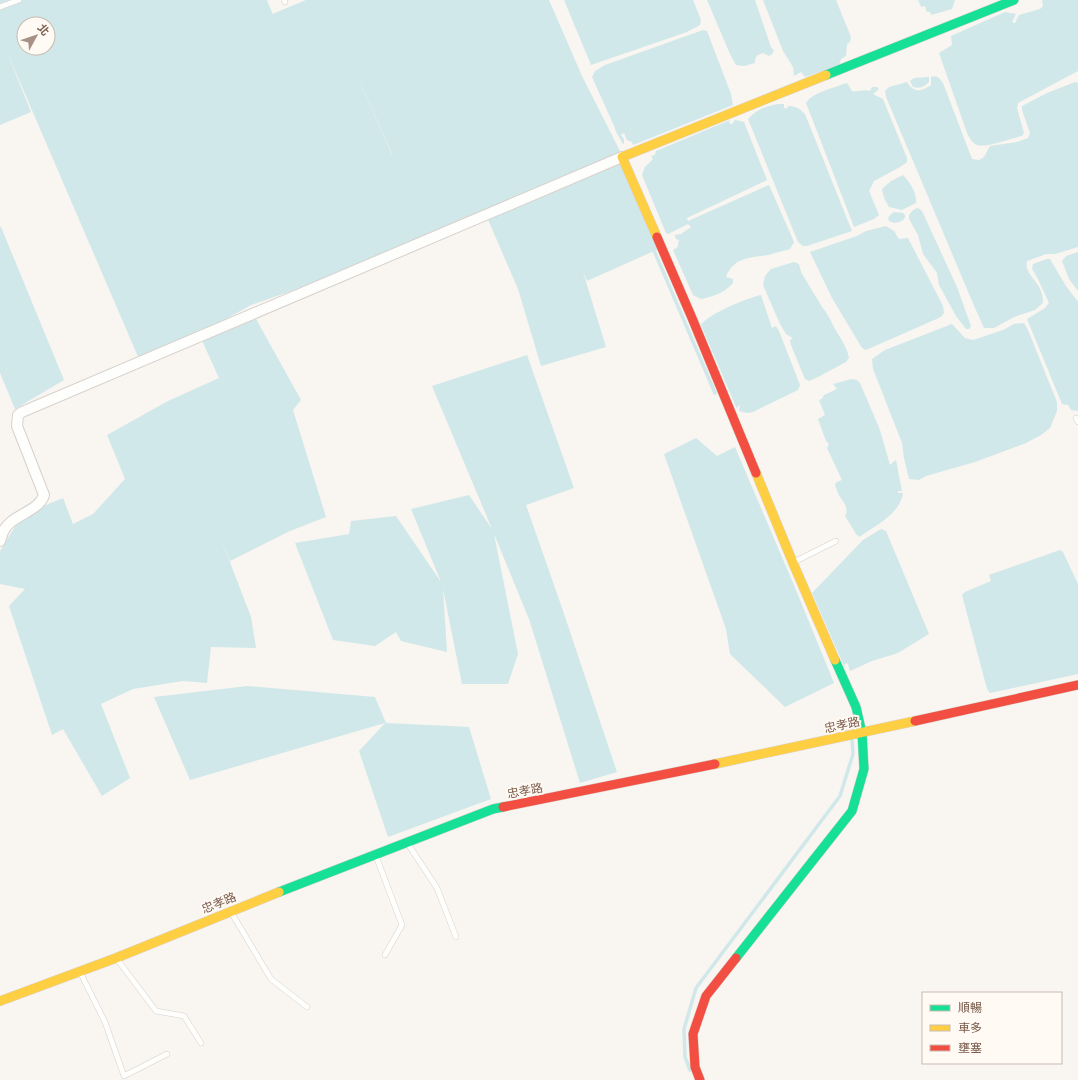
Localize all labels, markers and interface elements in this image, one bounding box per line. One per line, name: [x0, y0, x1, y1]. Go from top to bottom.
north arrow: [16, 16, 56, 56]
text: 北: [36, 21, 53, 38]
street label: 忠孝路: [823, 713, 861, 735]
street label: 忠孝路: [506, 780, 544, 800]
street label: 忠孝路: [199, 889, 238, 915]
legend: [922, 992, 1062, 1064]
text: 順暢: [958, 1000, 982, 1014]
text: 車多: [958, 1020, 982, 1034]
text: 壅塞: [958, 1040, 982, 1054]

